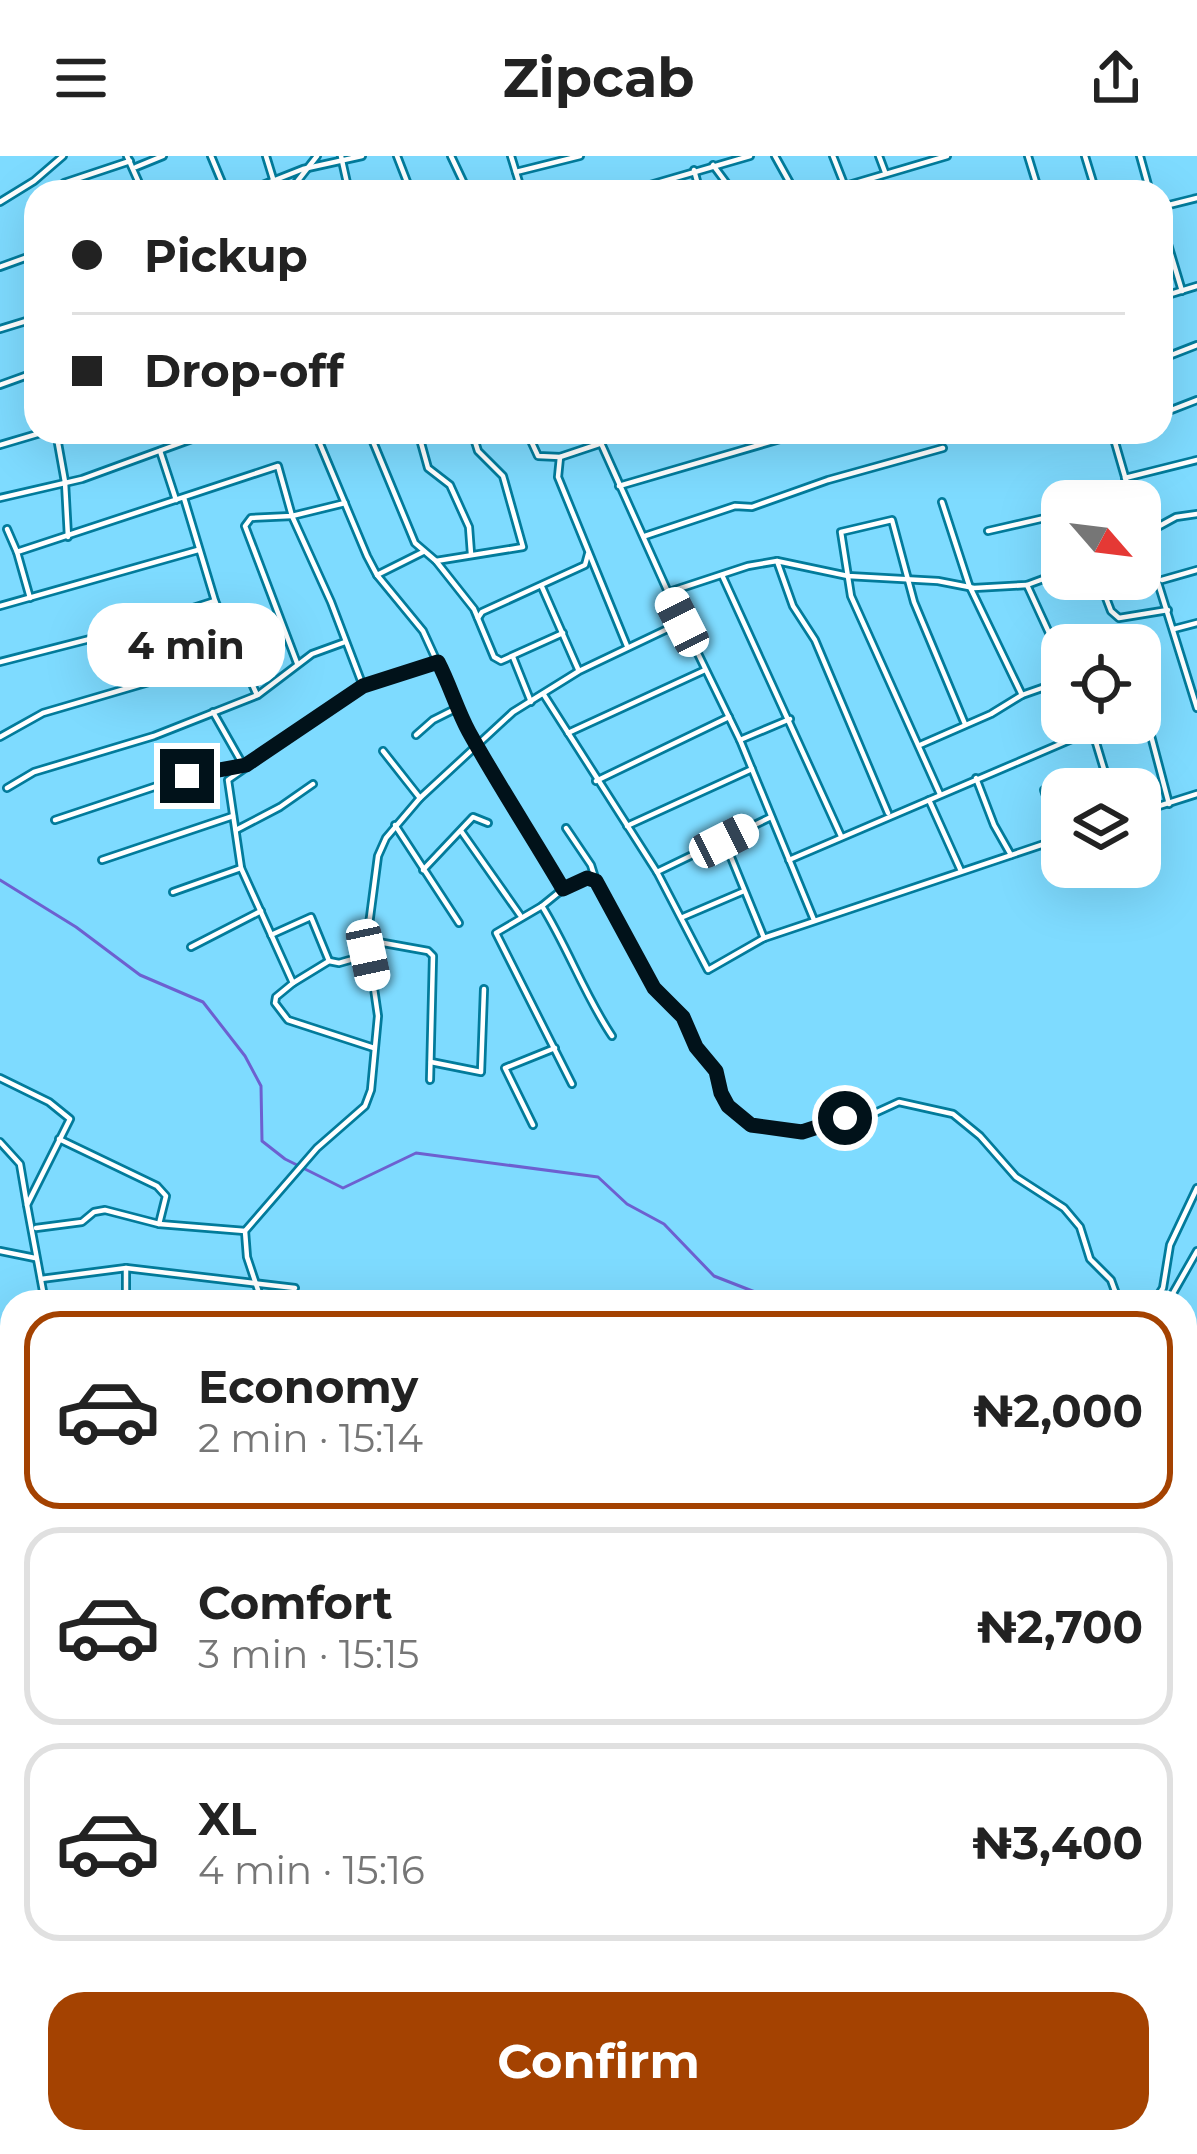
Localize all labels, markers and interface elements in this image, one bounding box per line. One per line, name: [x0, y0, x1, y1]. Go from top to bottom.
icon: menu: [48, 45, 114, 111]
text: Zipcab: [502, 45, 695, 111]
icon: share: [1083, 45, 1149, 111]
text: Pickup: [144, 228, 308, 283]
text: Drop-off: [144, 343, 344, 398]
north arrow: [1041, 480, 1161, 600]
map controls: [1041, 480, 1161, 888]
car: [650, 582, 714, 662]
callout: 4 min: [88, 602, 286, 686]
text: 4 min: [127, 621, 245, 669]
button: locate: [1041, 624, 1161, 744]
route end: [160, 749, 214, 803]
button: layers: [1041, 768, 1161, 888]
car: [684, 809, 764, 873]
car: [343, 916, 393, 994]
route start: [818, 1091, 872, 1145]
icon: car: [54, 1356, 162, 1464]
text: Economy: [198, 1359, 418, 1414]
text: ₦2,000: [973, 1383, 1143, 1438]
text: 2 min · 15:14: [198, 1414, 423, 1462]
icon: car: [54, 1572, 162, 1680]
text: Comfort: [198, 1575, 393, 1630]
text: ₦2,700: [977, 1599, 1143, 1654]
text: 3 min · 15:15: [198, 1630, 419, 1678]
icon: car: [54, 1788, 162, 1896]
text: XL: [198, 1791, 256, 1846]
text: ₦3,400: [972, 1815, 1143, 1870]
text: 4 min · 15:16: [198, 1846, 425, 1894]
button: Confirm: [48, 1992, 1149, 2130]

